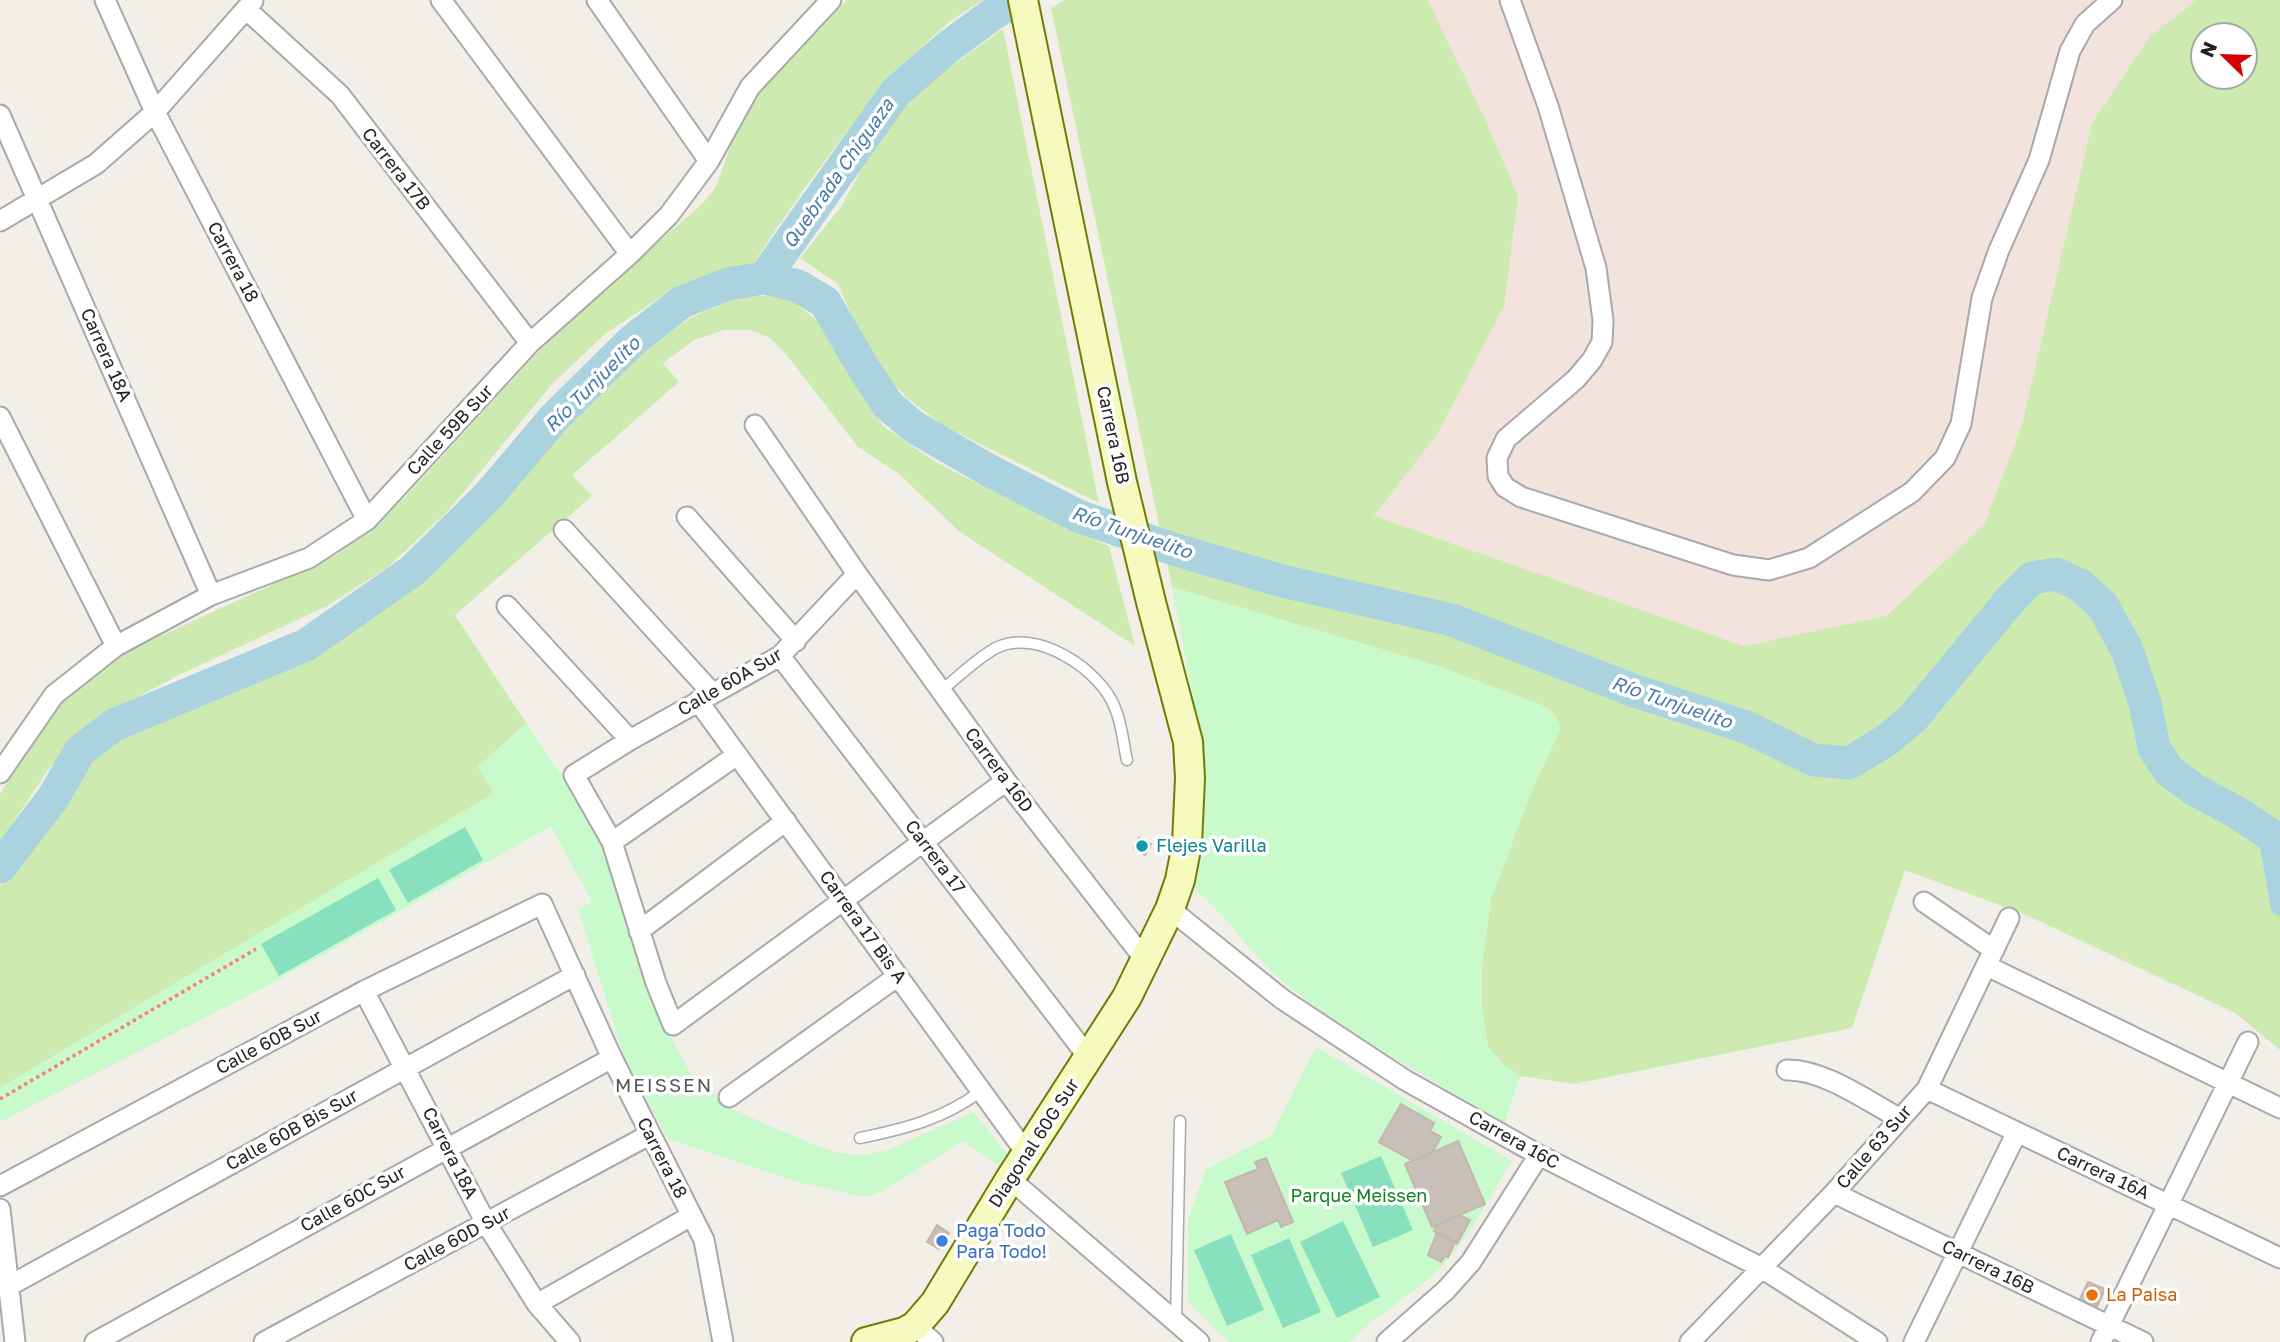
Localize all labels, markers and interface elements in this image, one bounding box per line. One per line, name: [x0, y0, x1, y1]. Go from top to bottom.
north arrow: [2189, 21, 2259, 91]
text: N: [2194, 38, 2221, 60]
water label: Quebrada Chiguaza: [777, 92, 899, 252]
street label: Carrera 17B: [358, 123, 436, 214]
street label: Carrera 18: [204, 218, 264, 306]
street label: Carrera 18A: [77, 304, 137, 405]
water label: Río Tunjuelito: [539, 330, 645, 436]
street label: Calle 59B Sur: [402, 379, 497, 479]
street label: Carrera 16B: [1093, 384, 1135, 486]
water label: Río Tunjuelito: [1069, 500, 1197, 563]
street label: Calle 60A Sur: [673, 642, 786, 720]
water label: Río Tunjuelito: [1609, 670, 1737, 733]
street label: Carrera 16D: [961, 723, 1039, 816]
street label: Carrera 17: [901, 815, 971, 898]
place label: Flejes Varilla: [1156, 834, 1267, 856]
marker: Flejes Varilla: [1134, 838, 1150, 854]
street label: Carrera 17 Bis A: [816, 866, 912, 987]
street label: Calle 60B Sur: [212, 1004, 325, 1078]
district label: MEISSEN: [615, 1073, 713, 1096]
street label: Diagonal 60G Sur: [983, 1074, 1083, 1211]
street label: Calle 60B Bis Sur: [222, 1084, 361, 1175]
street label: Calle 63 Sur: [1831, 1100, 1916, 1193]
street label: Carrera 18A: [418, 1103, 483, 1202]
street label: Carrera 16C: [1465, 1105, 1564, 1173]
street label: Carrera 18: [633, 1113, 693, 1202]
street label: Carrera 16A: [2054, 1141, 2153, 1203]
street label: Calle 60C Sur: [296, 1160, 409, 1236]
park label: Parque Meissen: [1291, 1184, 1427, 1206]
street label: Calle 60D Sur: [400, 1201, 513, 1275]
place label: Paga Todo Para Todo!: [956, 1219, 1047, 1262]
marker: Paga Todo Para Todo!: [934, 1233, 950, 1249]
street label: Carrera 16B: [1939, 1234, 2038, 1298]
place label: La Paisa: [2106, 1283, 2177, 1305]
marker: La Paisa: [2084, 1287, 2100, 1303]

